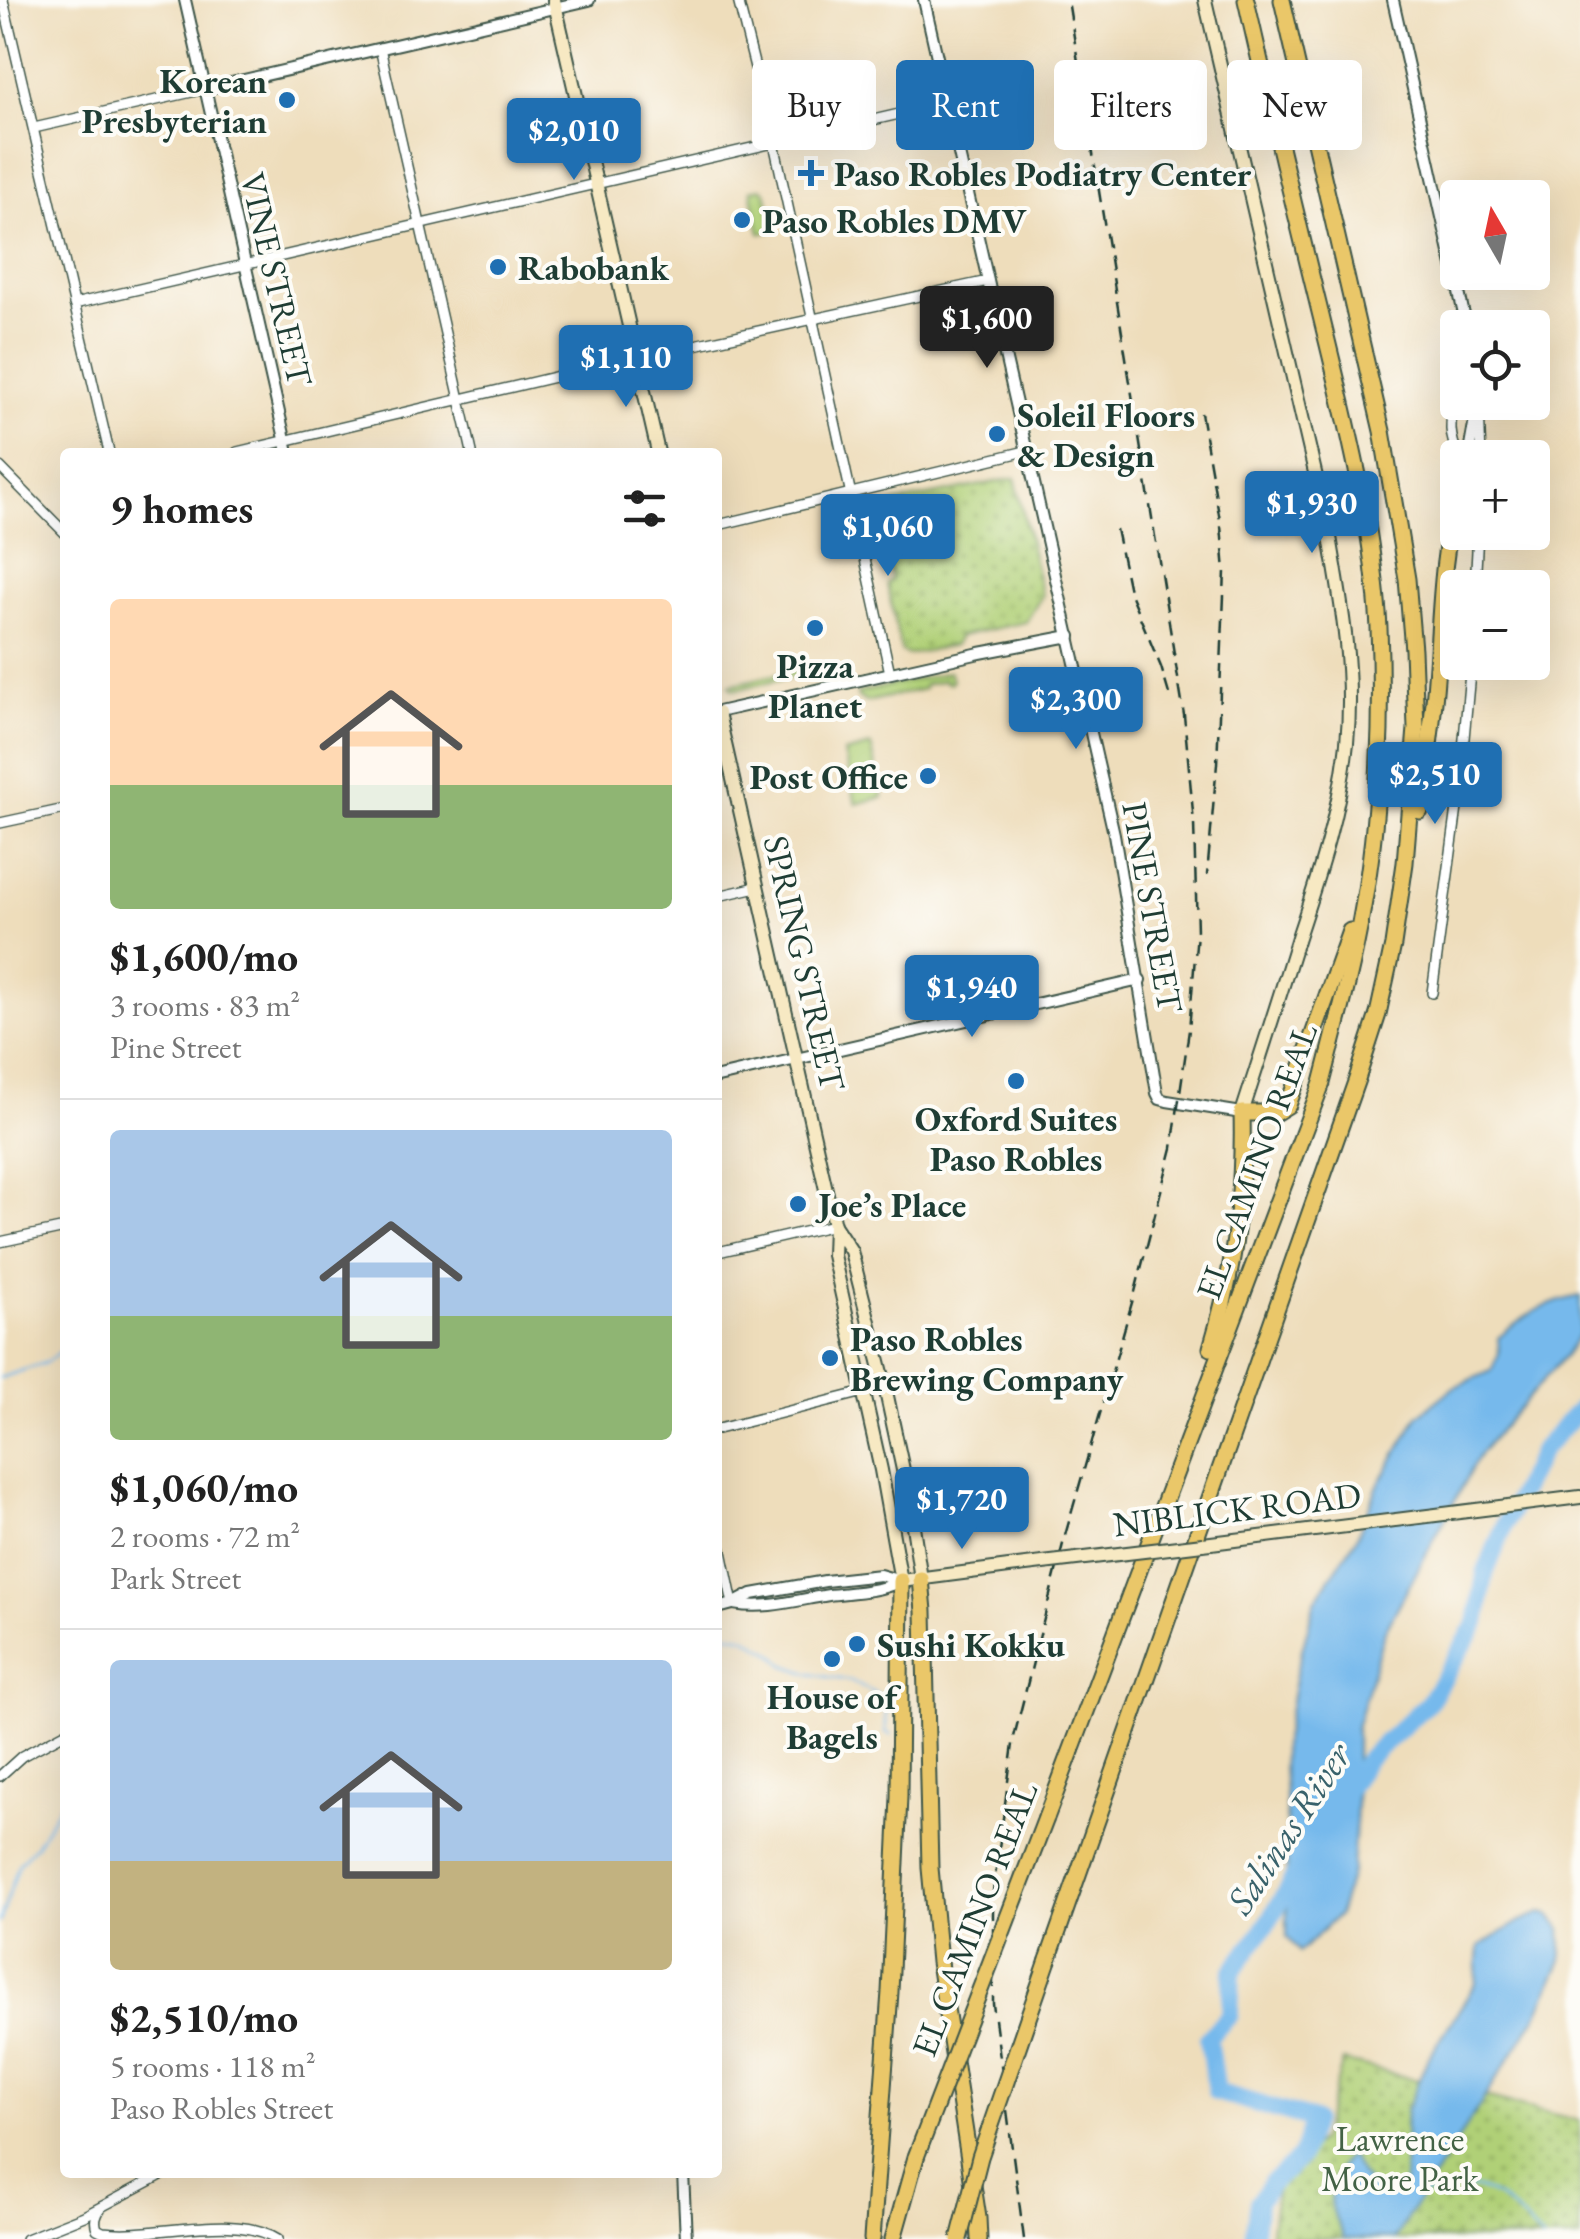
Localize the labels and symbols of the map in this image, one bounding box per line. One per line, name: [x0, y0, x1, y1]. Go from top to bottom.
place label: Korean Presbyterian: [82, 58, 267, 143]
marker: Korean Presbyterian: [276, 89, 298, 111]
pin: $2,010: [493, 98, 655, 183]
place label: Paso Robles Podiatry Center: [834, 151, 1252, 196]
marker: Paso Robles Podiatry Center: [798, 160, 824, 186]
street label: VINE STREET: [231, 168, 324, 391]
north arrow: [1440, 180, 1550, 290]
place label: Paso Robles DMV: [762, 198, 1027, 243]
marker: Paso Robles DMV: [731, 209, 753, 231]
place label: Rabobank: [518, 245, 670, 290]
marker: Rabobank: [487, 256, 509, 278]
pin: $1,600: [906, 286, 1068, 371]
pin: $1,110: [545, 325, 707, 410]
place label: Soleil Floors & Design: [1017, 392, 1195, 477]
marker: Soleil Floors & Design: [986, 423, 1008, 445]
pin: $1,930: [1231, 471, 1393, 556]
pin: $1,060: [807, 494, 969, 579]
marker: Pizza Planet: [804, 617, 826, 639]
place label: Pizza Planet: [768, 643, 862, 728]
pin: $2,300: [995, 667, 1157, 752]
pin: $2,510: [1354, 742, 1516, 827]
place label: Post Office: [749, 754, 908, 799]
marker: Post Office: [917, 765, 939, 787]
street label: PINE STREET: [1112, 798, 1194, 1016]
street label: SPRING STREET: [754, 831, 856, 1095]
pin: $1,940: [891, 955, 1053, 1040]
street label: EL CAMINO REAL: [1185, 1016, 1327, 1305]
marker: Oxford Suites Paso Robles: [1005, 1070, 1027, 1092]
place label: Oxford Suites Paso Robles: [915, 1096, 1117, 1181]
place label: Joe’s Place: [815, 1182, 966, 1227]
marker: Joe’s Place: [787, 1193, 809, 1215]
place label: Paso Robles Brewing Company: [850, 1316, 1124, 1401]
marker: Paso Robles Brewing Company: [819, 1347, 841, 1369]
pin: $1,720: [881, 1467, 1043, 1552]
street label: NIBLICK ROAD: [1110, 1471, 1364, 1547]
place label: Sushi Kokku: [877, 1622, 1065, 1667]
marker: Sushi Kokku: [846, 1633, 868, 1655]
marker: House of Bagels: [821, 1648, 843, 1670]
place label: House of Bagels: [767, 1674, 902, 1759]
water label: Salinas River: [1214, 1732, 1362, 1924]
street label: EL CAMINO REAL: [901, 1775, 1047, 2063]
park label: Lawrence Moore Park: [1321, 2116, 1479, 2201]

